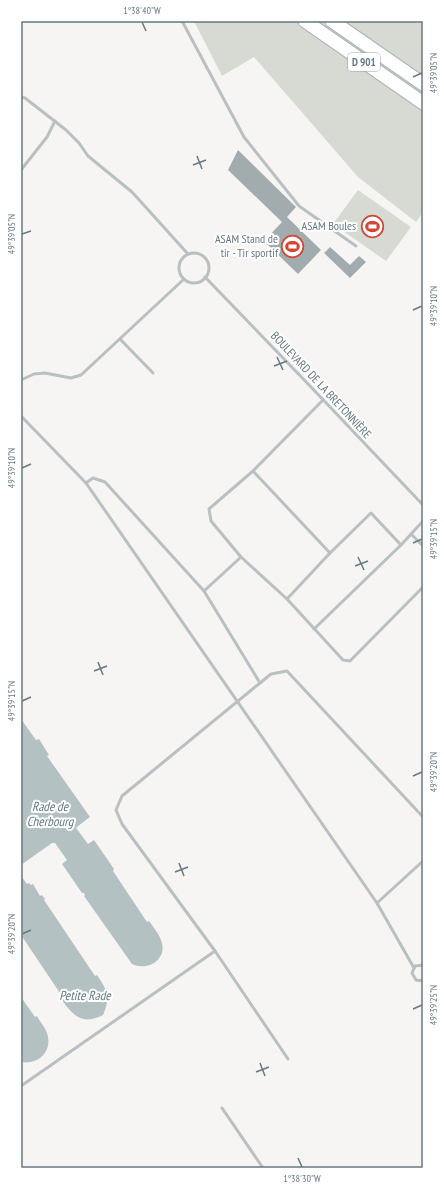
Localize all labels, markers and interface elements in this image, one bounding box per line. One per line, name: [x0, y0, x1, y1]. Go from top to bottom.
text: 1°38'40"W: [123, 4, 161, 17]
road number: D 901: [348, 53, 380, 71]
text: 49°39'05"N: [427, 53, 440, 93]
sports icon: ASAM Boules: [359, 213, 385, 239]
text: 49°39'05"N: [5, 214, 18, 254]
place label: ASAM Boules: [301, 218, 356, 233]
place label: ASAM Stand de tir - Tir sportif: [215, 231, 279, 260]
sports icon: ASAM Stand de tir - Tir sportif: [280, 233, 306, 259]
text: 49°39'10"N: [427, 286, 440, 326]
street label: BOULEVARD DE LA BRETONNIÈRE: [268, 328, 375, 441]
text: 49°39'10"N: [5, 448, 18, 488]
text: 49°39'15"N: [427, 519, 440, 559]
text: 49°39'15"N: [5, 681, 18, 721]
text: 49°39'20"N: [427, 752, 440, 792]
water label: Rade de Cherbourg: [27, 798, 75, 830]
text: 49°39'20"N: [5, 914, 18, 954]
text: 49°39'25"N: [427, 985, 440, 1025]
water label: Petite Rade: [59, 987, 112, 1004]
text: 1°38'30"W: [283, 1172, 321, 1185]

